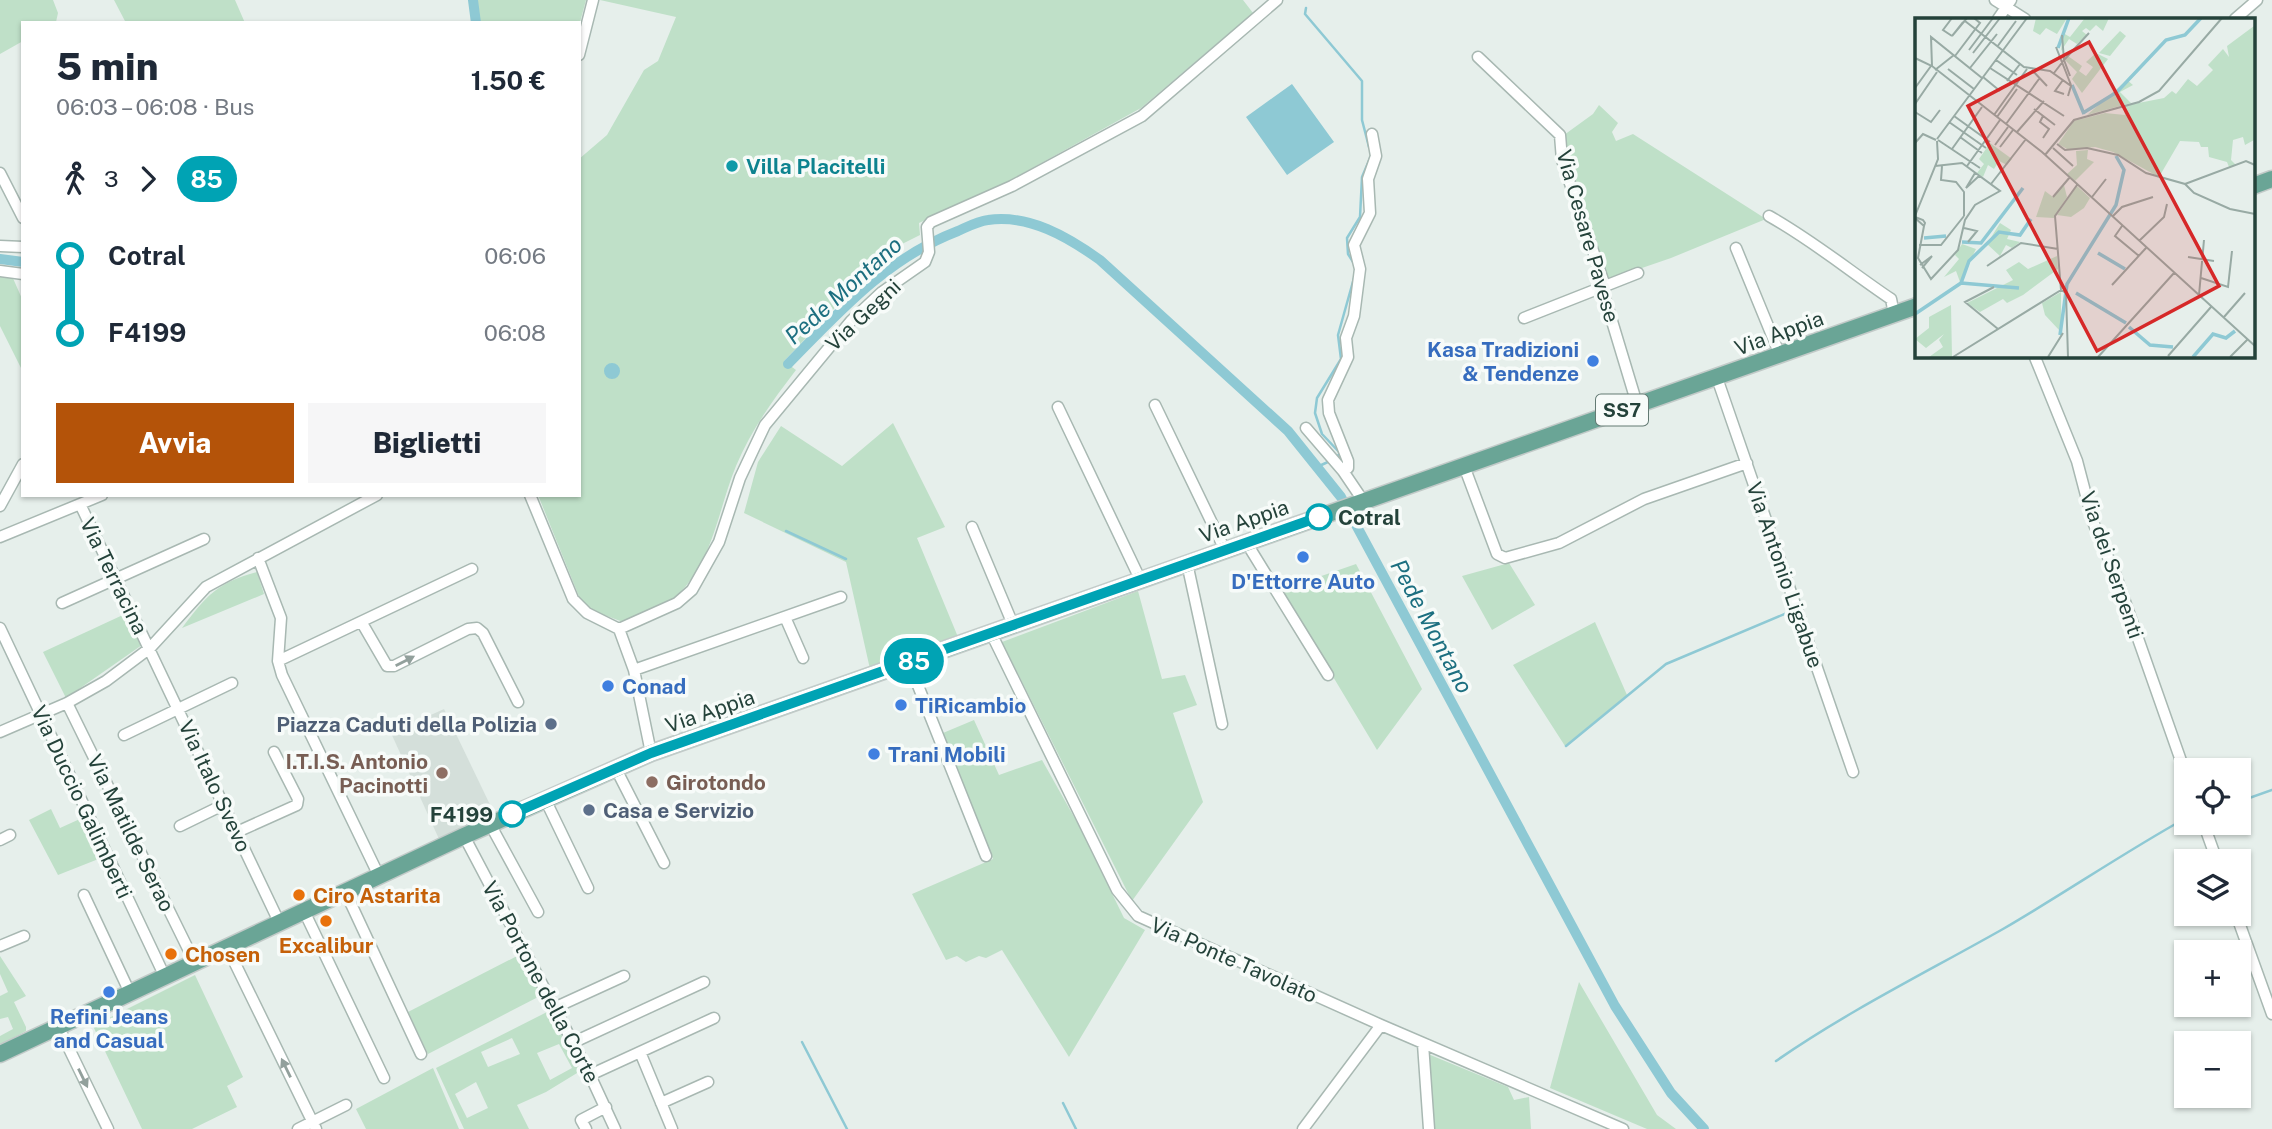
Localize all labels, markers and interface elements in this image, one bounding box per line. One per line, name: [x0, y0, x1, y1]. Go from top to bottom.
inset map: [1915, 18, 2254, 357]
text: 5 min: [56, 44, 158, 89]
text: 1.50 €: [471, 65, 546, 96]
text: 06:03 – 06:08 · Bus: [56, 93, 254, 120]
street label: Via Cesare Pavese: [1551, 147, 1625, 325]
place label: Villa Placitelli: [746, 154, 885, 179]
marker: Villa Placitelli: [724, 158, 740, 174]
icon: walk: [56, 160, 94, 198]
icon: forward: [129, 160, 167, 198]
text: 3: [104, 165, 119, 192]
text: 85: [191, 165, 223, 193]
water label: Pede Montano: [779, 230, 907, 350]
text: Cotral: [108, 240, 186, 271]
text: 06:06: [484, 242, 546, 269]
street label: Via Gegni: [820, 274, 906, 356]
street label: Via Appia: [1731, 305, 1827, 361]
text: F4199: [108, 317, 186, 348]
text: 06:08: [484, 319, 546, 346]
place label: Kasa Tradizioni & Tendenze: [1427, 337, 1579, 386]
marker: Kasa Tradizioni & Tendenze: [1585, 353, 1601, 369]
road number: SS7: [1596, 394, 1648, 426]
button: Avvia: [56, 403, 294, 483]
button: Biglietti: [308, 403, 546, 483]
street label: Via Antonio Ligabue: [1741, 479, 1829, 671]
street label: Via dei Serpenti: [2075, 488, 2149, 642]
street label: Via Appia: [1196, 494, 1292, 548]
marker: Cotral: [1306, 504, 1332, 530]
place label: Cotral: [1338, 505, 1401, 530]
street label: Via Terracina: [75, 513, 153, 639]
marker: D'Ettorre Auto: [1295, 549, 1311, 565]
water label: Pede Montano: [1385, 554, 1479, 698]
place label: D'Ettorre Auto: [1231, 569, 1375, 594]
line badge: 85: [883, 638, 946, 684]
text: 85: [898, 647, 930, 675]
one-way arrow: [395, 655, 415, 666]
place label: Conad: [622, 674, 686, 699]
marker: Conad: [600, 678, 616, 694]
street label: Via Appia: [662, 684, 758, 738]
place label: TiRicambio: [915, 693, 1026, 718]
marker: TiRicambio: [893, 697, 909, 713]
street label: Via Duccio Galimberti: [26, 702, 138, 902]
place label: Piazza Caduti della Polizia: [276, 712, 537, 737]
street label: Via Italo Svevo: [173, 716, 257, 856]
marker: Piazza Caduti della Polizia: [543, 716, 559, 732]
place label: Trani Mobili: [888, 742, 1006, 767]
marker: Trani Mobili: [866, 746, 882, 762]
place label: I.T.I.S. Antonio Pacinotti: [285, 749, 428, 798]
street label: Via Matilde Serao: [82, 750, 180, 916]
map controls: [2174, 758, 2251, 1108]
button: locate: [2174, 758, 2251, 835]
marker: I.T.I.S. Antonio Pacinotti: [434, 765, 450, 781]
place label: Girotondo: [666, 770, 766, 795]
marker: Girotondo: [644, 774, 660, 790]
place label: Casa e Servizio: [603, 798, 754, 823]
marker: F4199: [499, 801, 525, 827]
place label: F4199: [430, 802, 493, 827]
marker: Casa e Servizio: [581, 802, 597, 818]
button: layers: [2174, 849, 2251, 926]
street label: Via Portone della Corte: [477, 877, 605, 1087]
place label: Ciro Astarita: [313, 883, 441, 908]
marker: Ciro Astarita: [291, 887, 307, 903]
street label: Via Ponte Tavolato: [1147, 912, 1321, 1008]
marker: Excalibur: [318, 913, 334, 929]
place label: Excalibur: [279, 933, 374, 958]
button: +: [2174, 940, 2251, 1017]
place label: Chosen: [185, 942, 260, 967]
marker: Chosen: [163, 946, 179, 962]
marker: Refini Jeans and Casual: [101, 984, 117, 1000]
place label: Refini Jeans and Casual: [50, 1004, 168, 1053]
button: −: [2174, 1031, 2251, 1108]
one-way arrow: [280, 1058, 291, 1078]
one-way arrow: [78, 1068, 89, 1088]

